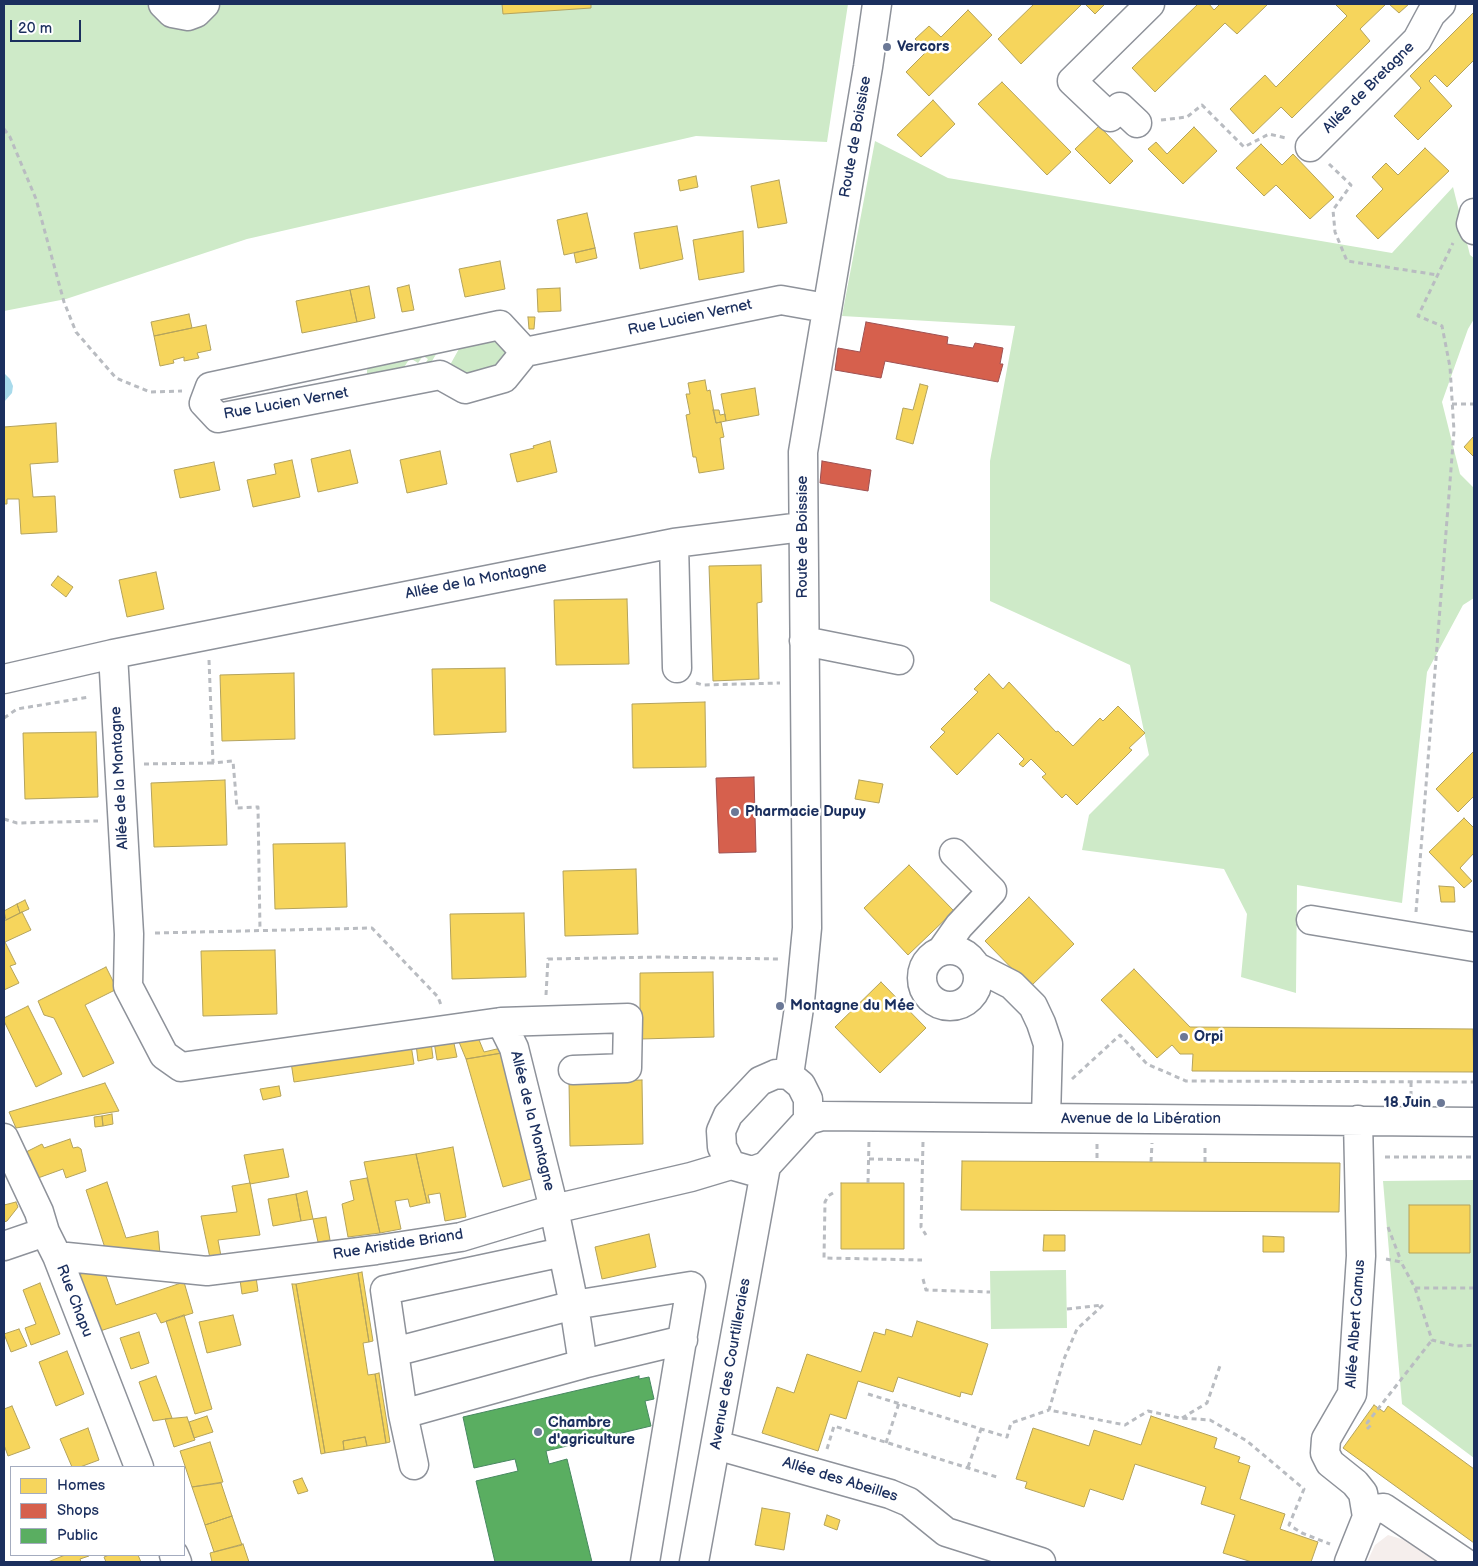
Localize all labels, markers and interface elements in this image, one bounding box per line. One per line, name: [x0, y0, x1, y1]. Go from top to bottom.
scale bar: [12, 10, 84, 42]
text: 20 m: [18, 19, 52, 38]
place label: Vercors: [897, 38, 949, 56]
street label: Allée de Bretagne: [1319, 38, 1419, 138]
marker: Vercors: [881, 41, 893, 53]
street label: Route de Boissise: [836, 75, 876, 199]
street label: Rue Lucien Vernet: [626, 296, 754, 340]
street label: Rue Lucien Vernet: [222, 384, 350, 424]
street label: Route de Boissise: [794, 475, 812, 599]
street label: Allée de la Montagne: [404, 558, 548, 604]
street label: Allée de la Montagne: [107, 706, 133, 850]
place label: Pharmacie Dupuy: [745, 803, 866, 821]
marker: Pharmacie Dupuy: [729, 806, 741, 818]
place label: Montagne du Mée: [790, 997, 914, 1015]
marker: Montagne du Mée: [774, 1000, 786, 1012]
place label: Orpi: [1194, 1028, 1223, 1046]
marker: Orpi: [1178, 1031, 1190, 1043]
street label: Allée de la Montagne: [506, 1049, 558, 1193]
place label: 18 Juin: [1383, 1094, 1431, 1112]
marker: 18 Juin: [1435, 1097, 1447, 1109]
street label: Avenue de la Libération: [1061, 1110, 1221, 1128]
street label: Rue Aristide Briand: [331, 1226, 465, 1264]
street label: Allée Albert Camus: [1343, 1259, 1369, 1389]
street label: Rue Chapu: [52, 1262, 96, 1340]
street label: Avenue des Courtilleraies: [707, 1277, 755, 1451]
place label: Chambre d'agriculture: [548, 1414, 635, 1449]
marker: Chambre d'agriculture: [532, 1426, 544, 1438]
street label: Allée des Abeilles: [780, 1454, 900, 1506]
legend: [10, 1466, 185, 1556]
text: Homes: [57, 1476, 105, 1495]
text: Shops: [57, 1501, 99, 1520]
text: Public: [57, 1526, 98, 1545]

